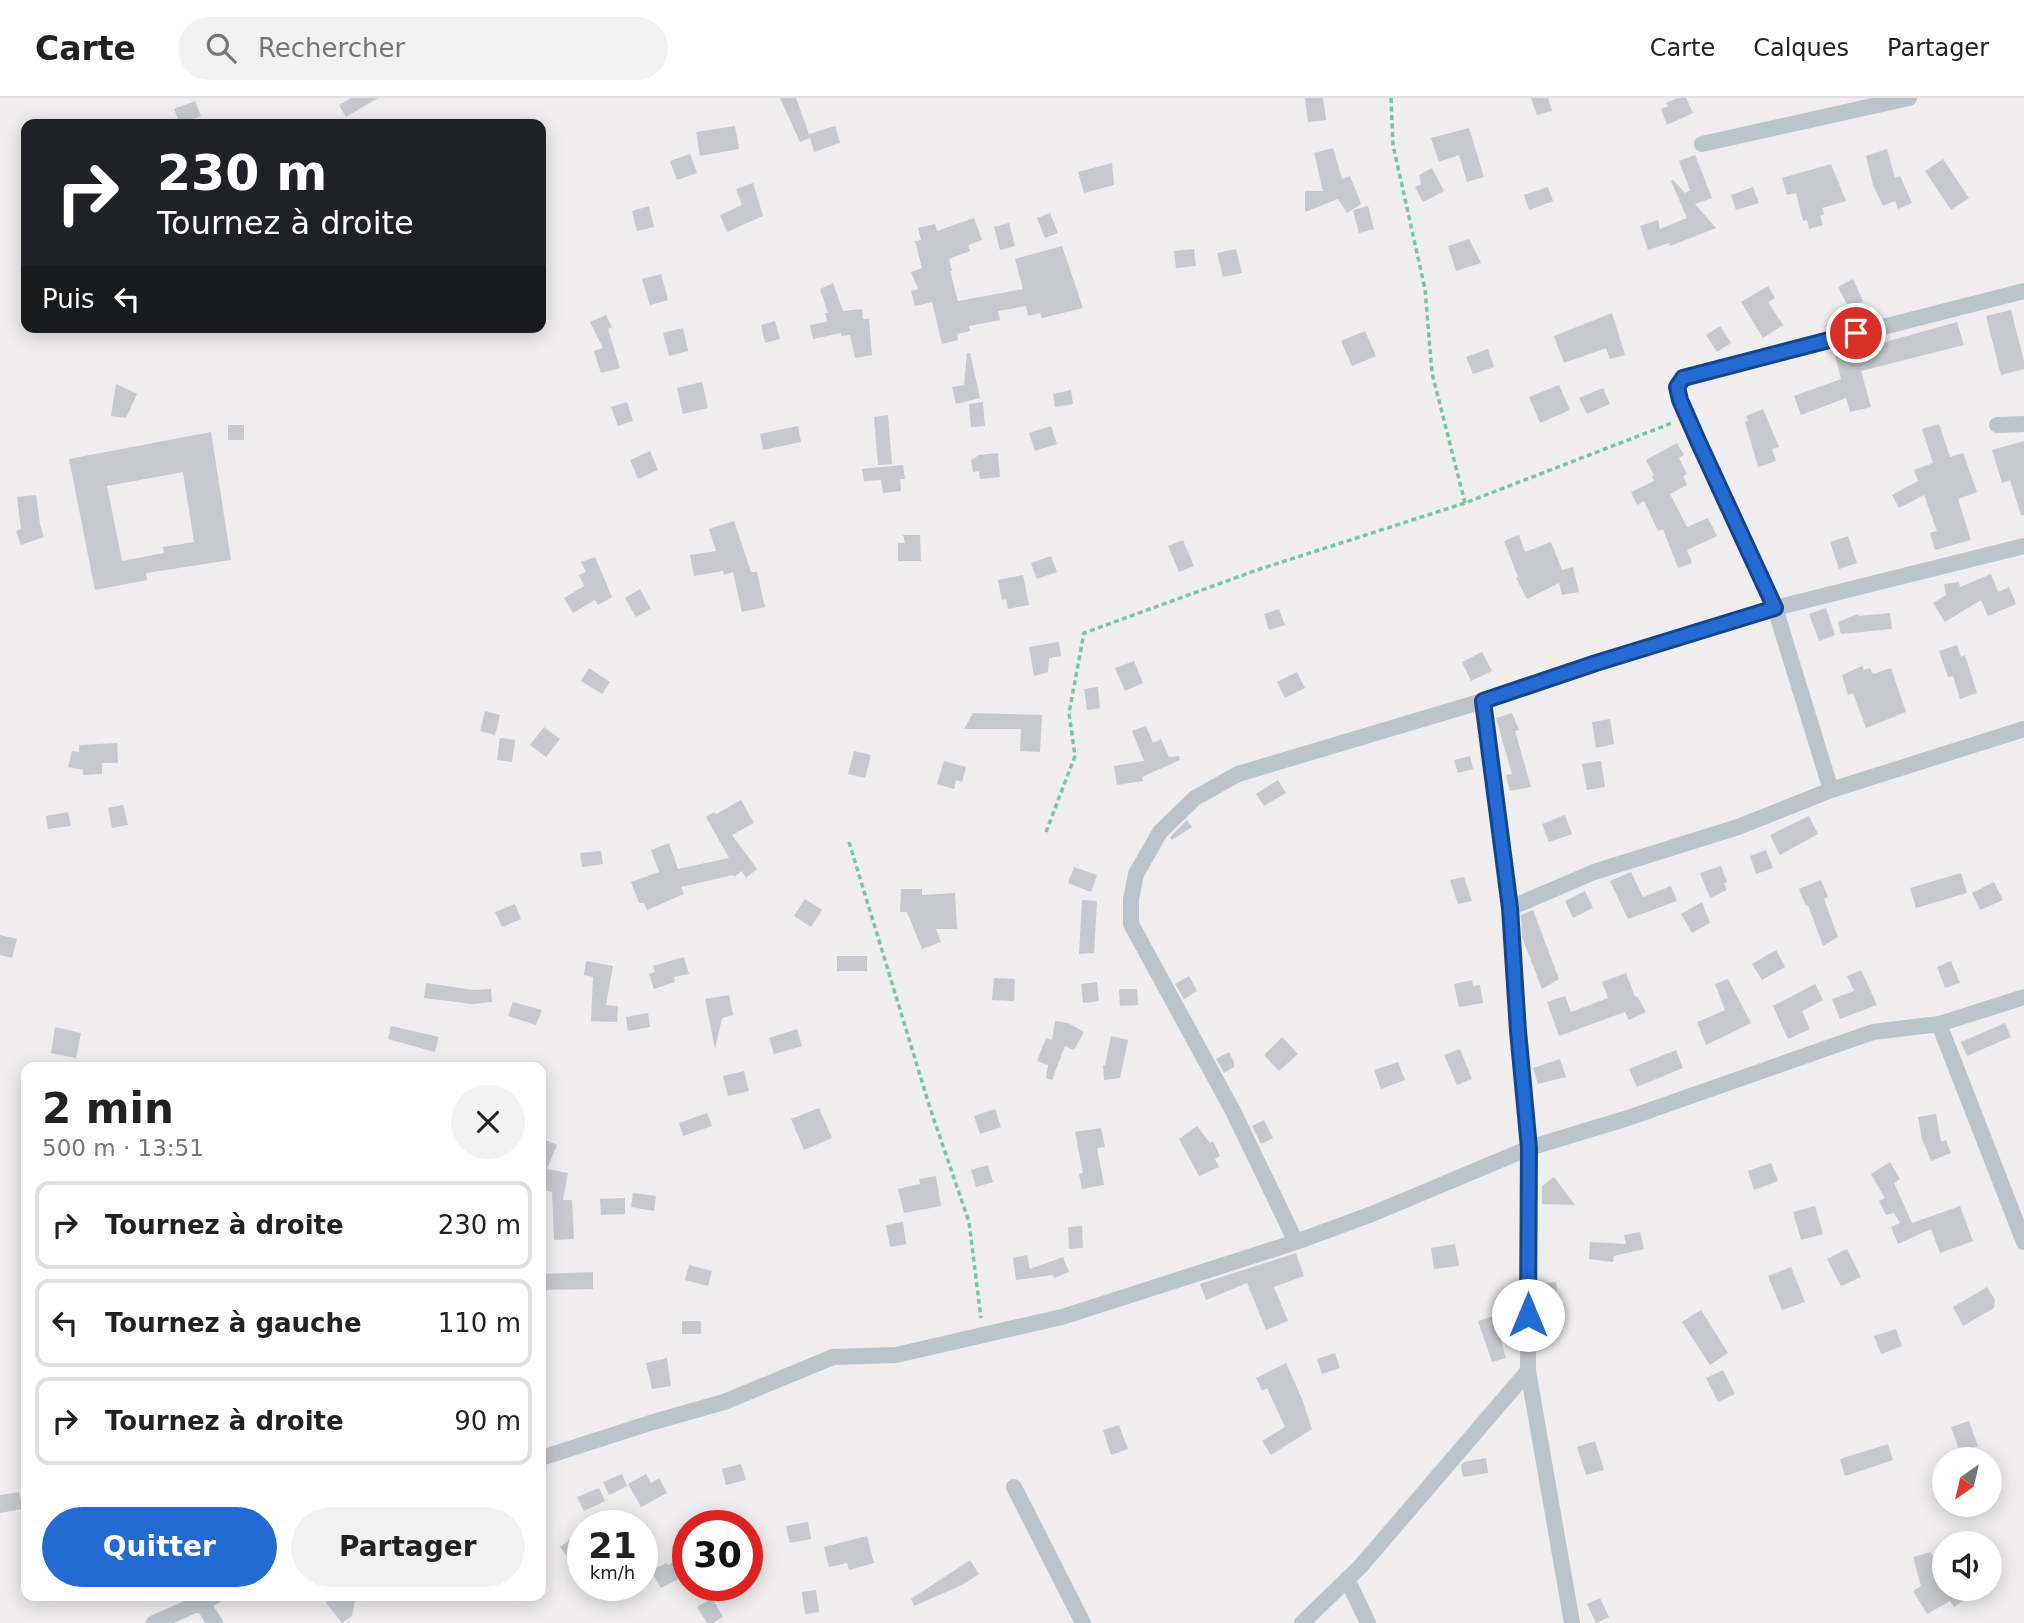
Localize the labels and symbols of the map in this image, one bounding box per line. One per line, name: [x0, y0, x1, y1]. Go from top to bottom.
pin: [1826, 303, 1886, 363]
position arrow: [1491, 1278, 1565, 1352]
north arrow: [1932, 1447, 2002, 1517]
speed limit sign: 30: [672, 1510, 763, 1601]

